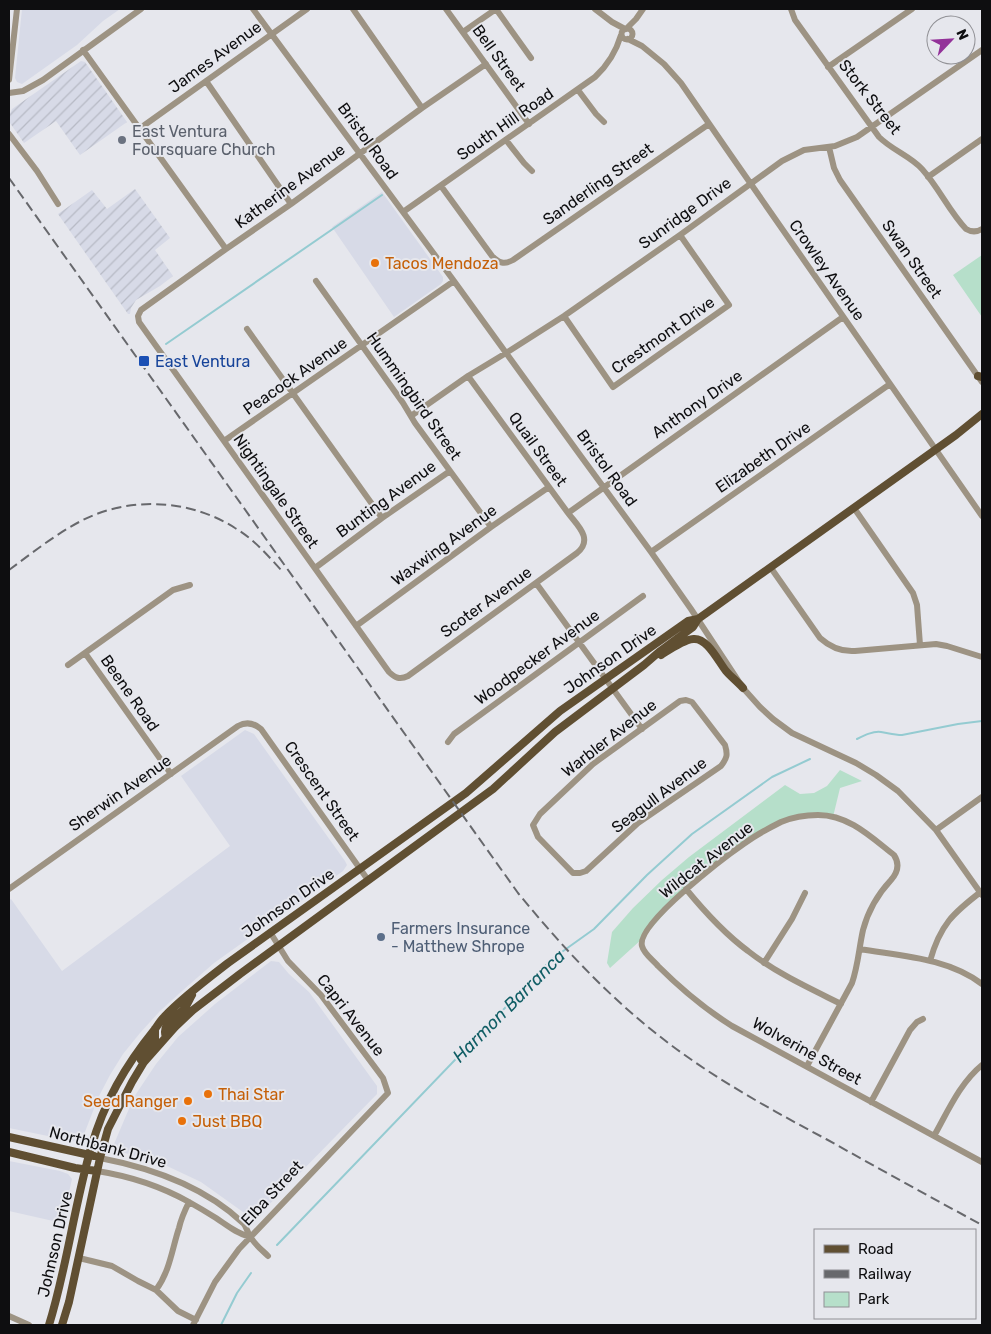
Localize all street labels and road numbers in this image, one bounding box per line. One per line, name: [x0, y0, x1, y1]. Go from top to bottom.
street label: James Avenue: [165, 17, 265, 97]
street label: Bell Street: [469, 21, 529, 95]
street label: Stork Street: [835, 56, 905, 138]
street label: South Hill Road: [453, 84, 557, 164]
street label: Bristol Road: [334, 99, 402, 183]
street label: Sanderling Street: [539, 139, 657, 229]
street label: Katherine Avenue: [231, 140, 349, 232]
street label: Sunridge Drive: [635, 173, 735, 253]
street label: Crowley Avenue: [785, 216, 869, 324]
street label: Swan Street: [878, 216, 946, 302]
street label: Crestmont Drive: [608, 292, 718, 378]
street label: Hummingbird Street: [363, 328, 465, 464]
street label: Peacock Avenue: [239, 333, 351, 419]
street label: Anthony Drive: [648, 366, 746, 442]
street label: Quail Street: [505, 408, 571, 490]
street label: Elizabeth Drive: [712, 417, 814, 497]
street label: Bristol Road: [573, 426, 641, 510]
street label: Nightingale Street: [229, 430, 323, 552]
street label: Bunting Avenue: [332, 456, 440, 542]
street label: Waxwing Avenue: [388, 500, 500, 590]
street label: Scoter Avenue: [437, 562, 535, 642]
street label: Woodpecker Avenue: [471, 605, 603, 709]
street label: Johnson Drive: [560, 620, 660, 698]
street label: Beene Road: [97, 651, 163, 735]
street label: Warbler Avenue: [558, 695, 660, 781]
street label: Crescent Street: [281, 737, 363, 845]
street label: Sherwin Avenue: [65, 751, 175, 835]
street label: Seagull Avenue: [608, 753, 710, 837]
street label: Wildcat Avenue: [655, 818, 757, 902]
street label: Johnson Drive: [238, 864, 338, 942]
street label: Capri Avenue: [313, 970, 389, 1060]
street label: Wolverine Street: [749, 1013, 865, 1089]
street label: Northbank Drive: [47, 1122, 169, 1172]
street label: Elba Street: [237, 1156, 307, 1230]
street label: Johnson Drive: [34, 1189, 76, 1299]

